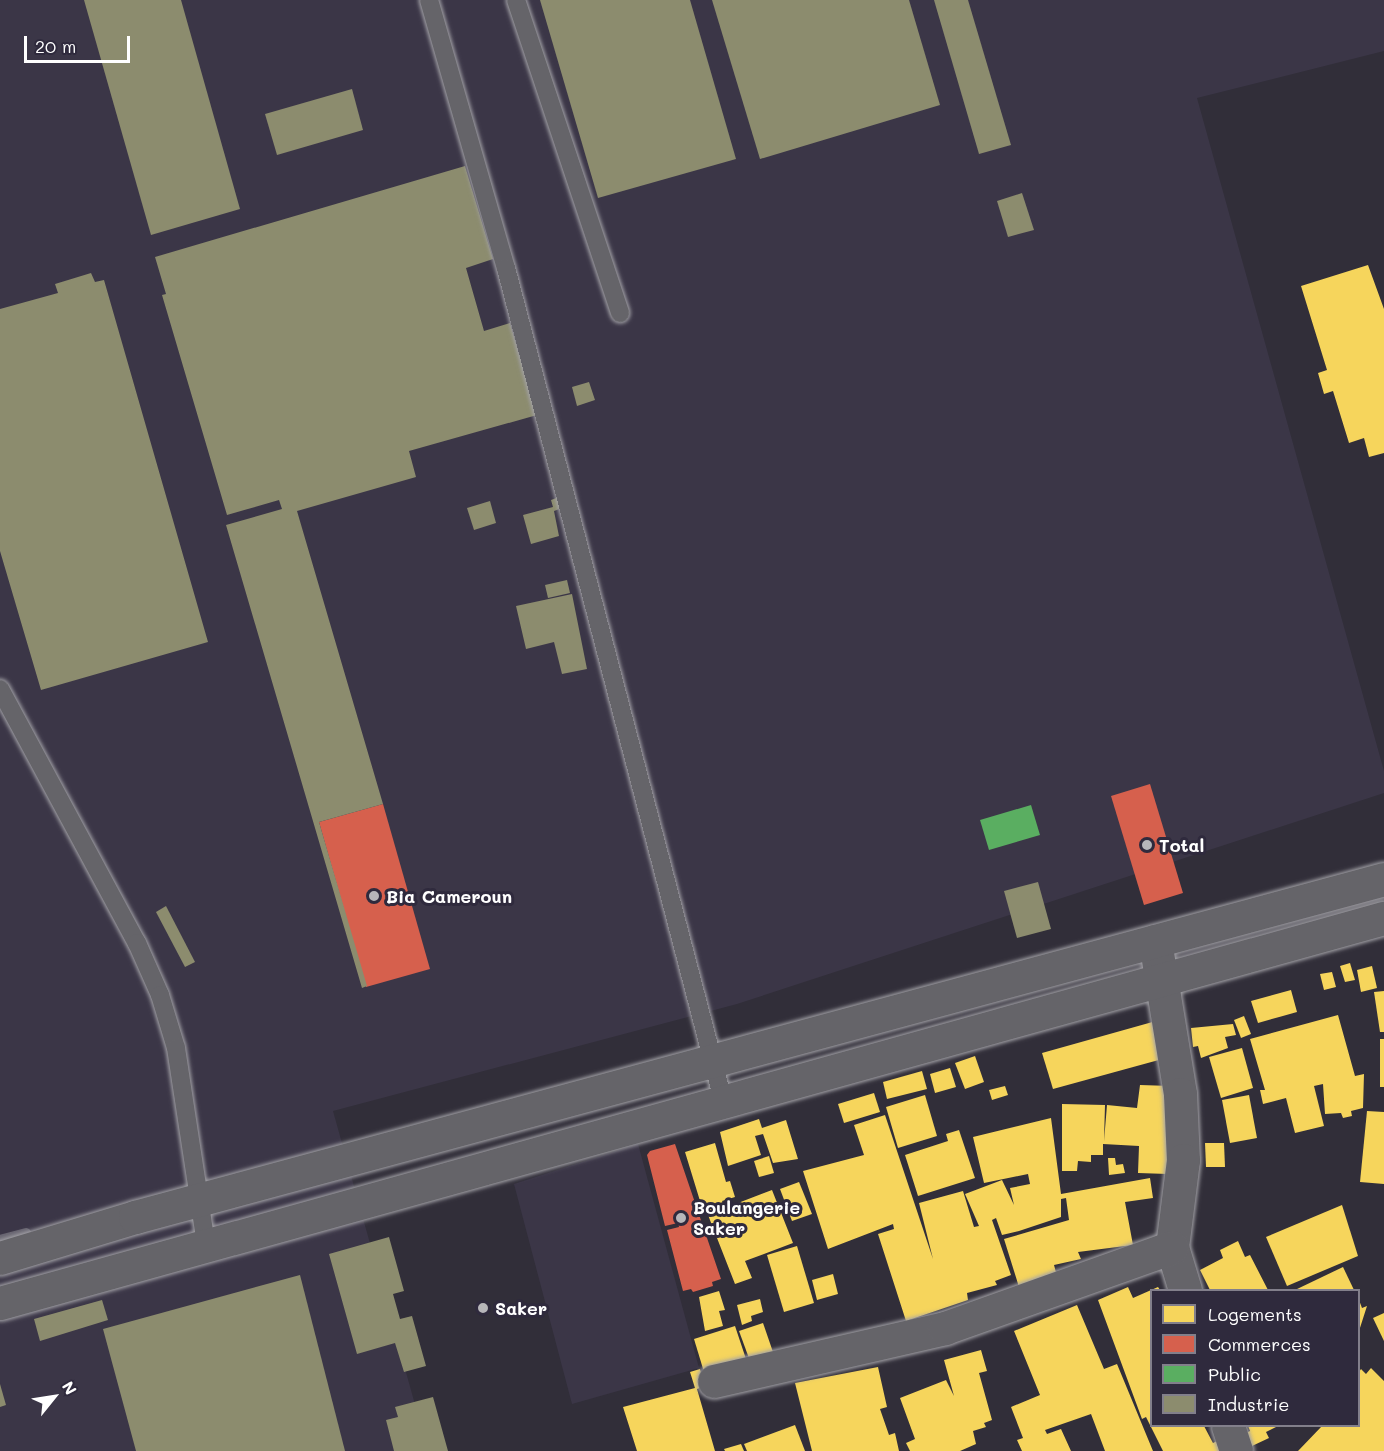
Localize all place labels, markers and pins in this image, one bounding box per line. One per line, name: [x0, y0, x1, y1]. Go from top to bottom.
place label: Total: [1159, 834, 1204, 856]
marker: Total: [1140, 838, 1154, 852]
place label: Bia Cameroun: [386, 885, 512, 907]
marker: Bia Cameroun: [367, 889, 381, 903]
place label: Boulangerie Saker: [693, 1197, 800, 1240]
marker: Boulangerie Saker: [674, 1211, 688, 1225]
place label: Saker: [495, 1297, 547, 1319]
marker: Saker: [476, 1301, 490, 1315]

